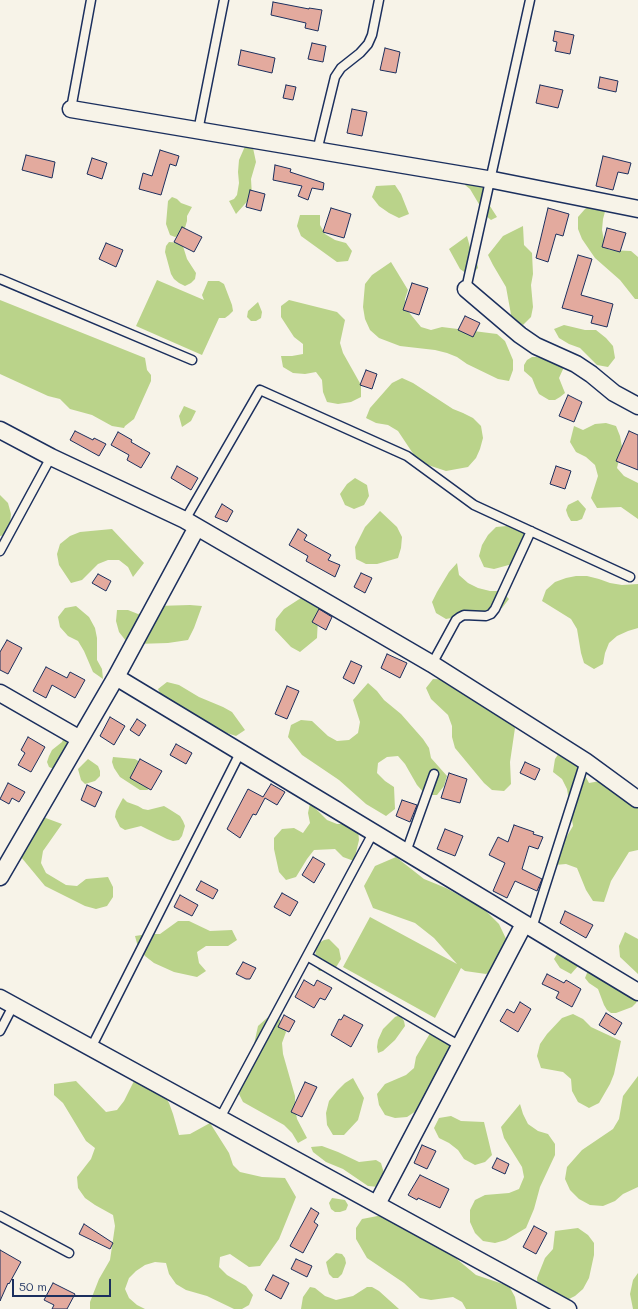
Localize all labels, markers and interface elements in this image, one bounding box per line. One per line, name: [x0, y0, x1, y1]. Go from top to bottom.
scale bar: [14, 1271, 113, 1297]
text: 50 m: [19, 1278, 47, 1294]

